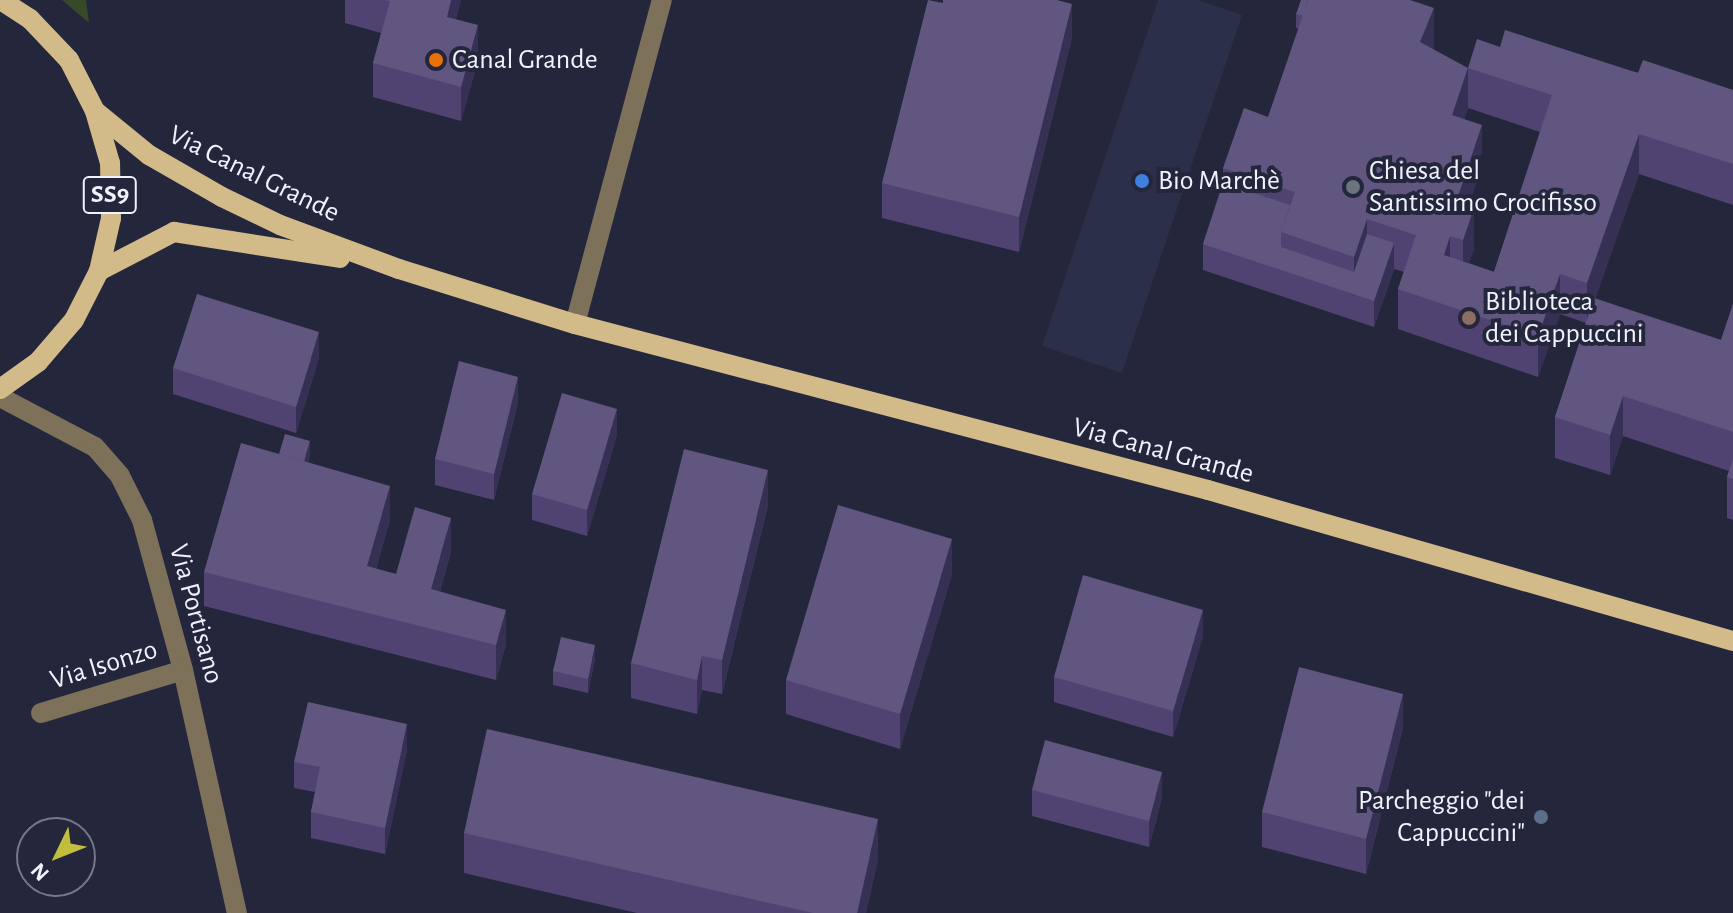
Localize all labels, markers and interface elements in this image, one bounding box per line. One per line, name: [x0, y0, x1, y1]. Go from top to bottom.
place label: Canal Grande: [452, 43, 598, 77]
marker: Canal Grande: [427, 51, 445, 69]
street label: Via Canal Grande: [163, 118, 345, 230]
place label: Chiesa del Santissimo Crocifisso: [1369, 154, 1597, 220]
place label: Bio Marchè: [1158, 164, 1280, 198]
marker: Bio Marchè: [1133, 172, 1151, 190]
road number: SS9: [82, 173, 138, 217]
marker: Chiesa del Santissimo Crocifisso: [1344, 178, 1362, 196]
place label: Biblioteca dei Cappuccini: [1485, 285, 1644, 351]
marker: Biblioteca dei Cappuccini: [1460, 309, 1478, 327]
street label: Via Canal Grande: [1069, 411, 1257, 491]
street label: Via Portisano: [161, 541, 231, 687]
street label: Via Isonzo: [46, 633, 162, 697]
place label: Parcheggio "dei Cappuccini": [1358, 784, 1525, 850]
marker: Parcheggio "dei Cappuccini": [1532, 808, 1550, 826]
north arrow: [16, 817, 96, 897]
text: N: [27, 859, 53, 885]

